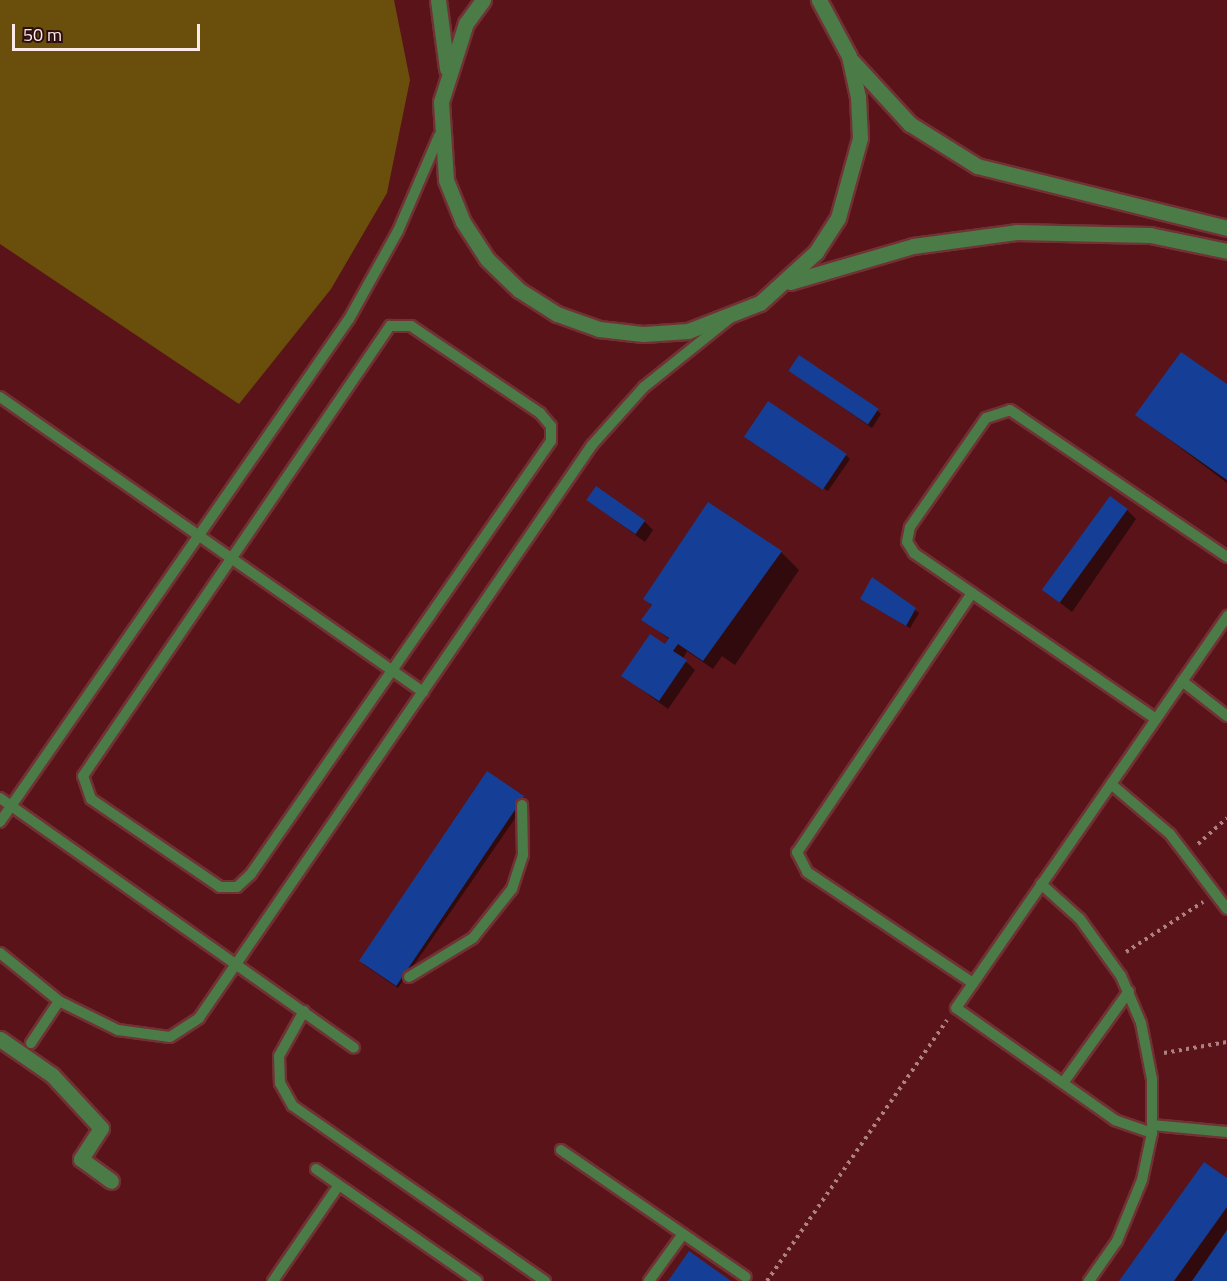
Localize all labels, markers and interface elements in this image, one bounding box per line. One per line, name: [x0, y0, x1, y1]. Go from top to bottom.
scale bar: [15, 12, 202, 50]
text: 50 m: [23, 21, 62, 48]

